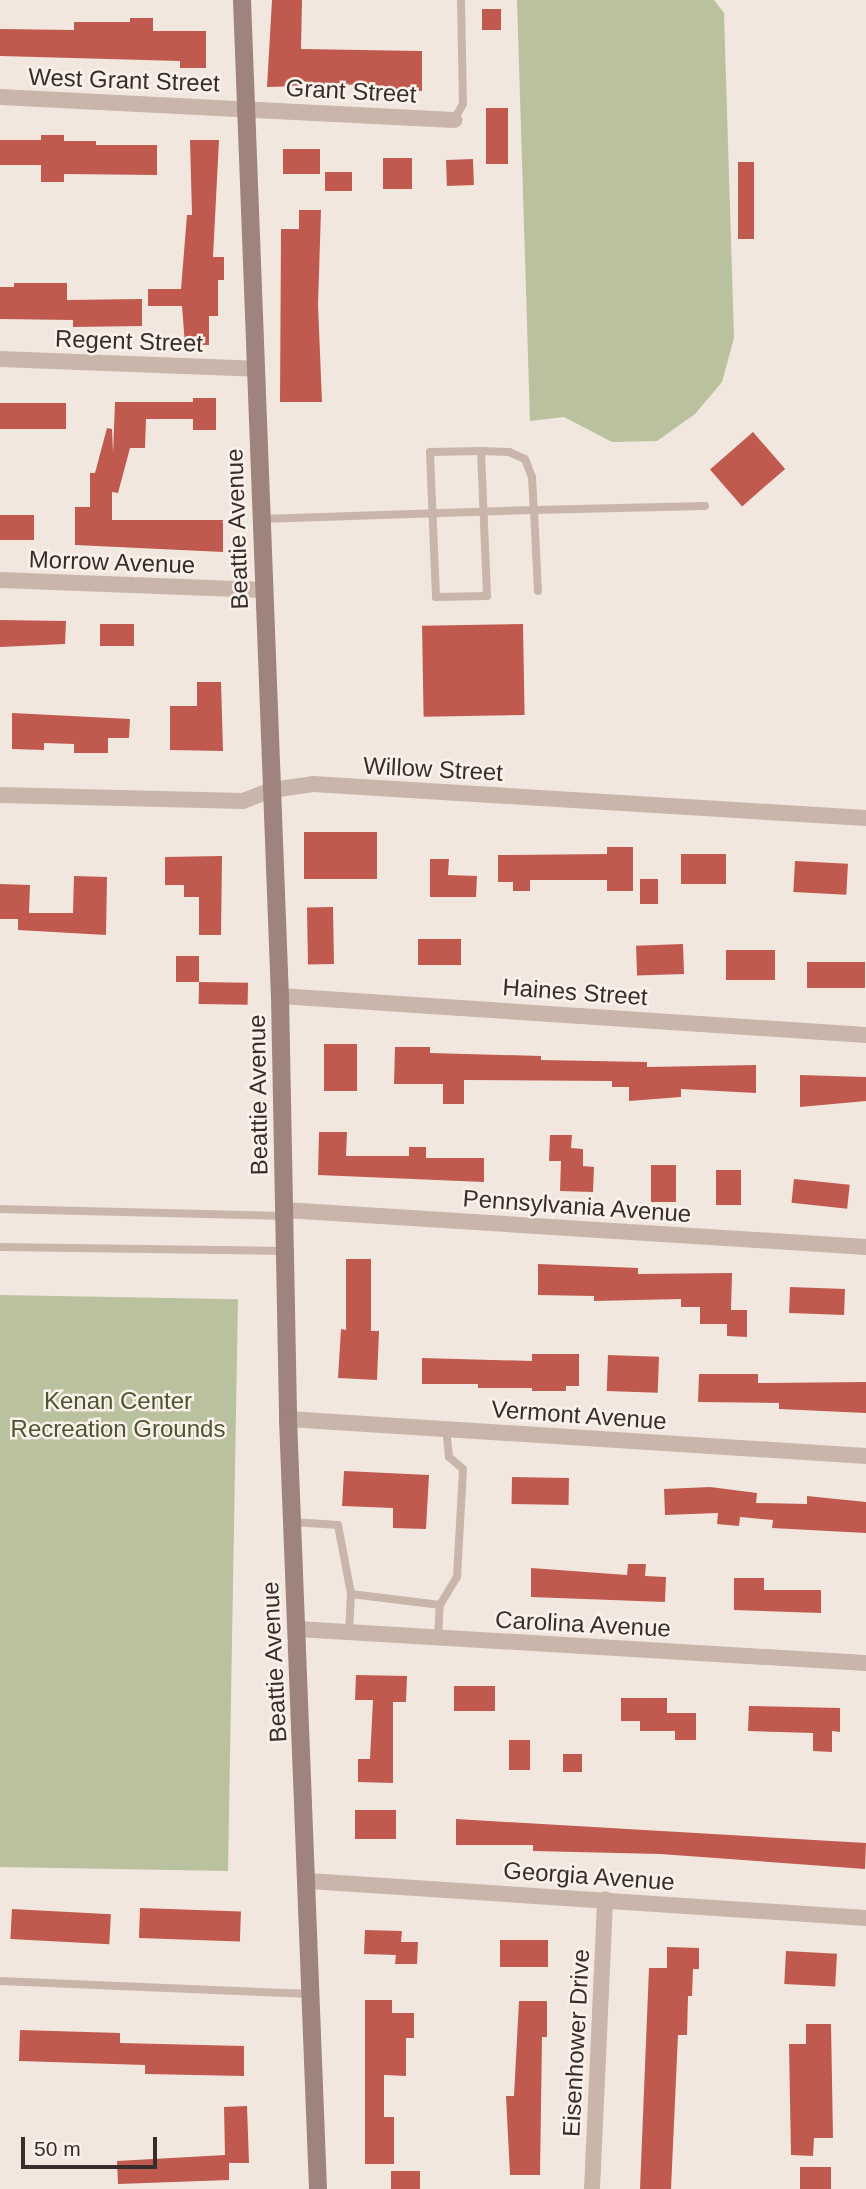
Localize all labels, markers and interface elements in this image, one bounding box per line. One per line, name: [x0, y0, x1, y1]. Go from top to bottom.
street label: West Grant Street: [28, 62, 220, 98]
street label: Grant Street: [285, 73, 417, 109]
street label: Regent Street: [54, 324, 204, 358]
street label: Beattie Avenue: [220, 447, 254, 611]
street label: Morrow Avenue: [28, 545, 196, 579]
street label: Willow Street: [362, 751, 504, 787]
street label: Haines Street: [501, 973, 649, 1011]
street label: Beattie Avenue: [242, 1014, 274, 1176]
street label: Pennsylvania Avenue: [461, 1184, 693, 1228]
park label: Kenan Center Recreation Grounds: [11, 1387, 225, 1443]
street label: Vermont Avenue: [490, 1394, 668, 1436]
street label: Beattie Avenue: [255, 1580, 293, 1744]
street label: Carolina Avenue: [494, 1605, 672, 1643]
street label: Georgia Avenue: [502, 1856, 676, 1896]
street label: Eisenhower Drive: [557, 1948, 595, 2138]
scale bar: [24, 2122, 161, 2166]
text: 50 m: [34, 2137, 81, 2160]

